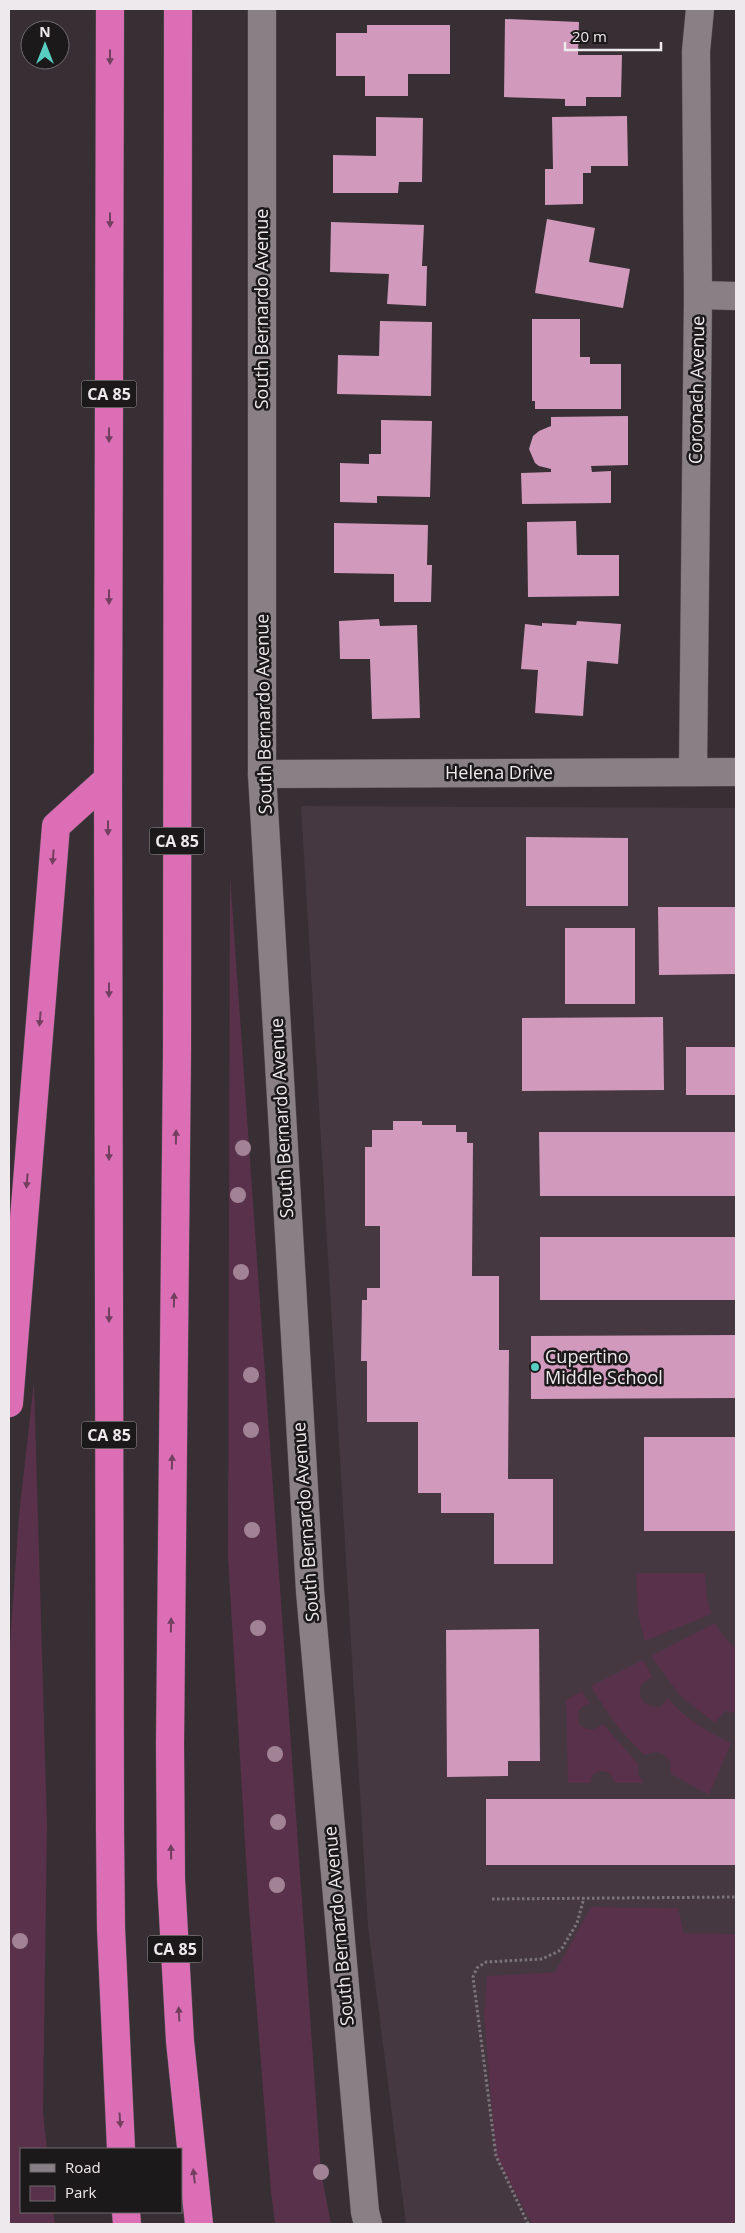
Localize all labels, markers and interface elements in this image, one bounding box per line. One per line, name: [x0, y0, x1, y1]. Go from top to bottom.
north arrow: [20, 20, 70, 70]
scale bar: [565, 20, 661, 52]
text: N: [39, 22, 51, 41]
text: 20 m: [572, 26, 607, 46]
one-way arrow: [106, 50, 114, 66]
street label: South Bernardo Avenue: [249, 209, 273, 409]
one-way arrow: [106, 212, 114, 228]
street label: Coronach Avenue: [683, 316, 709, 464]
road number: CA 85: [82, 380, 136, 408]
one-way arrow: [105, 427, 113, 443]
one-way arrow: [105, 590, 113, 606]
street label: South Bernardo Avenue: [249, 614, 277, 814]
street label: Helena Drive: [445, 760, 553, 784]
one-way arrow: [104, 820, 112, 836]
road number: CA 85: [150, 828, 204, 854]
one-way arrow: [49, 849, 57, 865]
one-way arrow: [105, 982, 113, 998]
one-way arrow: [36, 1011, 44, 1027]
street label: South Bernardo Avenue: [264, 1017, 298, 1219]
one-way arrow: [172, 1129, 180, 1145]
one-way arrow: [105, 1145, 113, 1161]
one-way arrow: [23, 1173, 31, 1189]
one-way arrow: [170, 1292, 178, 1308]
one-way arrow: [105, 1307, 113, 1323]
place label: Cupertino Middle School: [545, 1344, 663, 1389]
marker: Cupertino Middle School: [529, 1361, 541, 1373]
street label: South Bernardo Avenue: [286, 1421, 324, 1623]
road number: CA 85: [82, 1422, 136, 1448]
one-way arrow: [169, 1454, 177, 1470]
one-way arrow: [167, 1617, 175, 1633]
street label: South Bernardo Avenue: [317, 1825, 359, 2027]
one-way arrow: [167, 1843, 175, 1859]
road number: CA 85: [148, 1936, 202, 1962]
one-way arrow: [174, 2006, 182, 2022]
one-way arrow: [116, 2112, 124, 2128]
legend: [20, 2148, 182, 2213]
text: Road: [65, 2157, 101, 2177]
one-way arrow: [190, 2168, 198, 2184]
text: Park: [65, 2182, 96, 2202]

